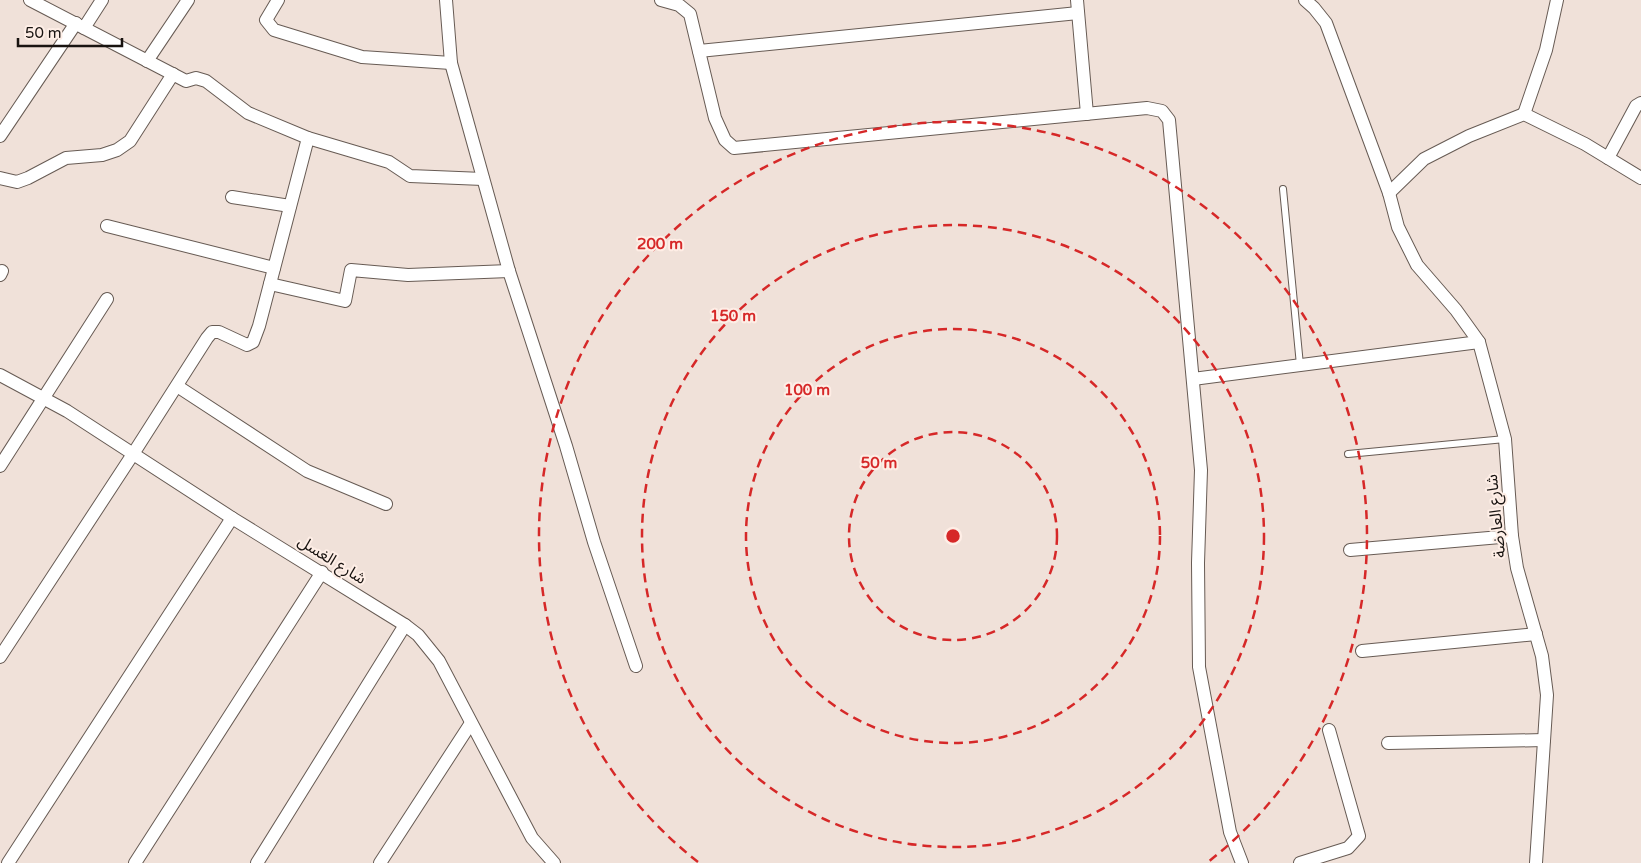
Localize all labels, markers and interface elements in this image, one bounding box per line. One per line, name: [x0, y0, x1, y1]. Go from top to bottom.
scale bar: [18, 15, 121, 47]
text: 50 m: [25, 24, 62, 42]
text: 200 m: [637, 235, 683, 253]
text: 150 m: [710, 307, 756, 325]
text: 100 m: [784, 381, 830, 399]
text: 50 m: [861, 454, 897, 472]
street label: شارع العارضة: [1482, 473, 1512, 559]
centre of rings: [944, 527, 962, 545]
street label: شارع الغسل: [293, 531, 370, 591]

